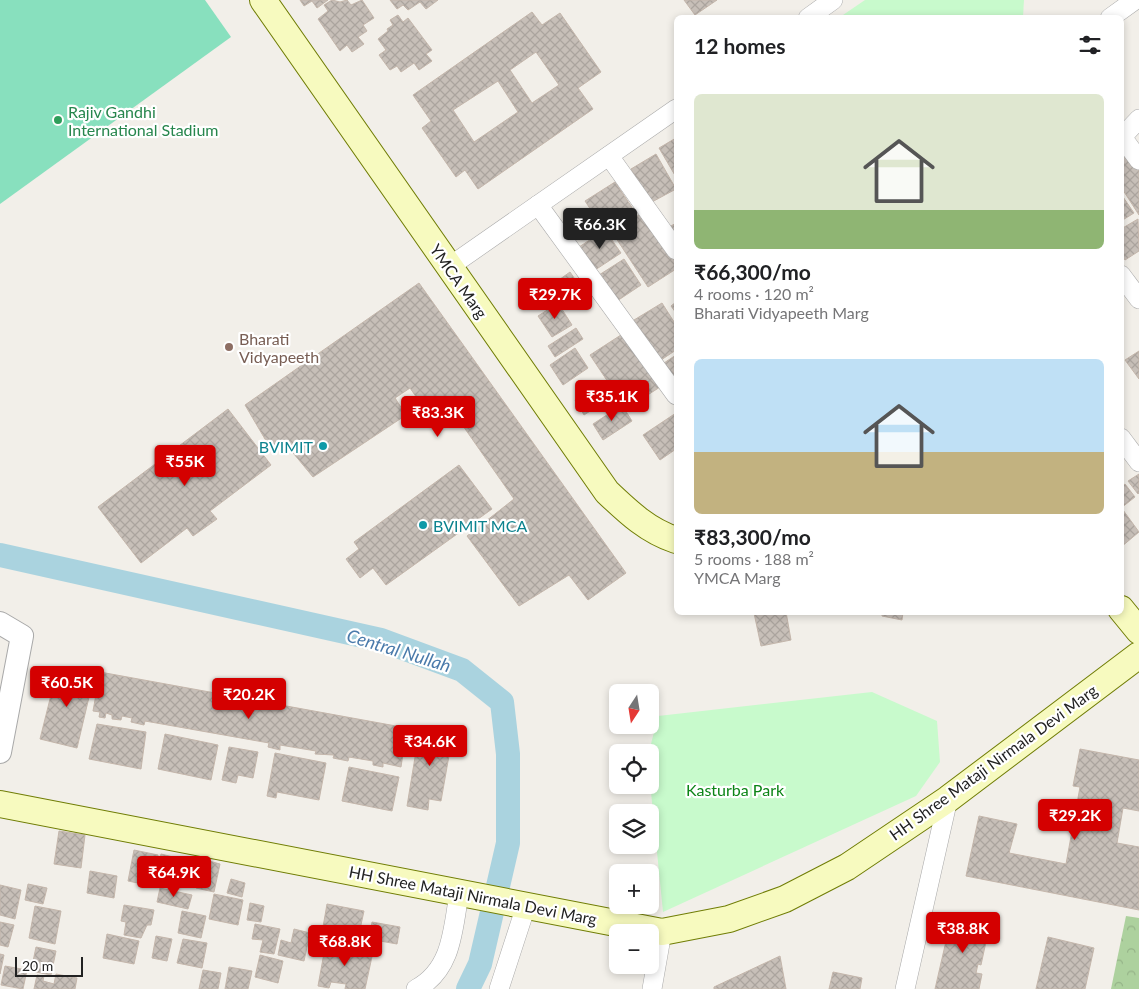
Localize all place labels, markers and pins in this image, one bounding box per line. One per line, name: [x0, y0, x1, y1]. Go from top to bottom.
place label: Rajiv Gandhi International Stadium: [68, 102, 219, 139]
marker: Rajiv Gandhi International Stadium: [52, 114, 64, 126]
pin: ₹66.3K: [559, 208, 641, 250]
pin: ₹29.7K: [514, 278, 596, 320]
place label: Bharati Vidyapeeth: [239, 329, 319, 366]
marker: Bharati Vidyapeeth: [223, 341, 235, 353]
pin: ₹35.1K: [571, 380, 653, 422]
pin: ₹83.3K: [397, 396, 479, 438]
place label: BVIMIT: [259, 437, 314, 456]
marker: BVIMIT: [317, 440, 329, 452]
pin: ₹55K: [155, 444, 215, 487]
place label: BVIMIT MCA: [433, 516, 527, 535]
marker: BVIMIT MCA: [417, 519, 429, 531]
pin: ₹60.5K: [26, 666, 108, 708]
pin: ₹20.2K: [208, 678, 290, 720]
pin: ₹34.6K: [389, 724, 471, 767]
pin: ₹29.2K: [1034, 798, 1116, 841]
pin: ₹64.9K: [133, 856, 215, 898]
pin: ₹38.8K: [922, 912, 1004, 954]
pin: ₹68.8K: [304, 924, 386, 967]

